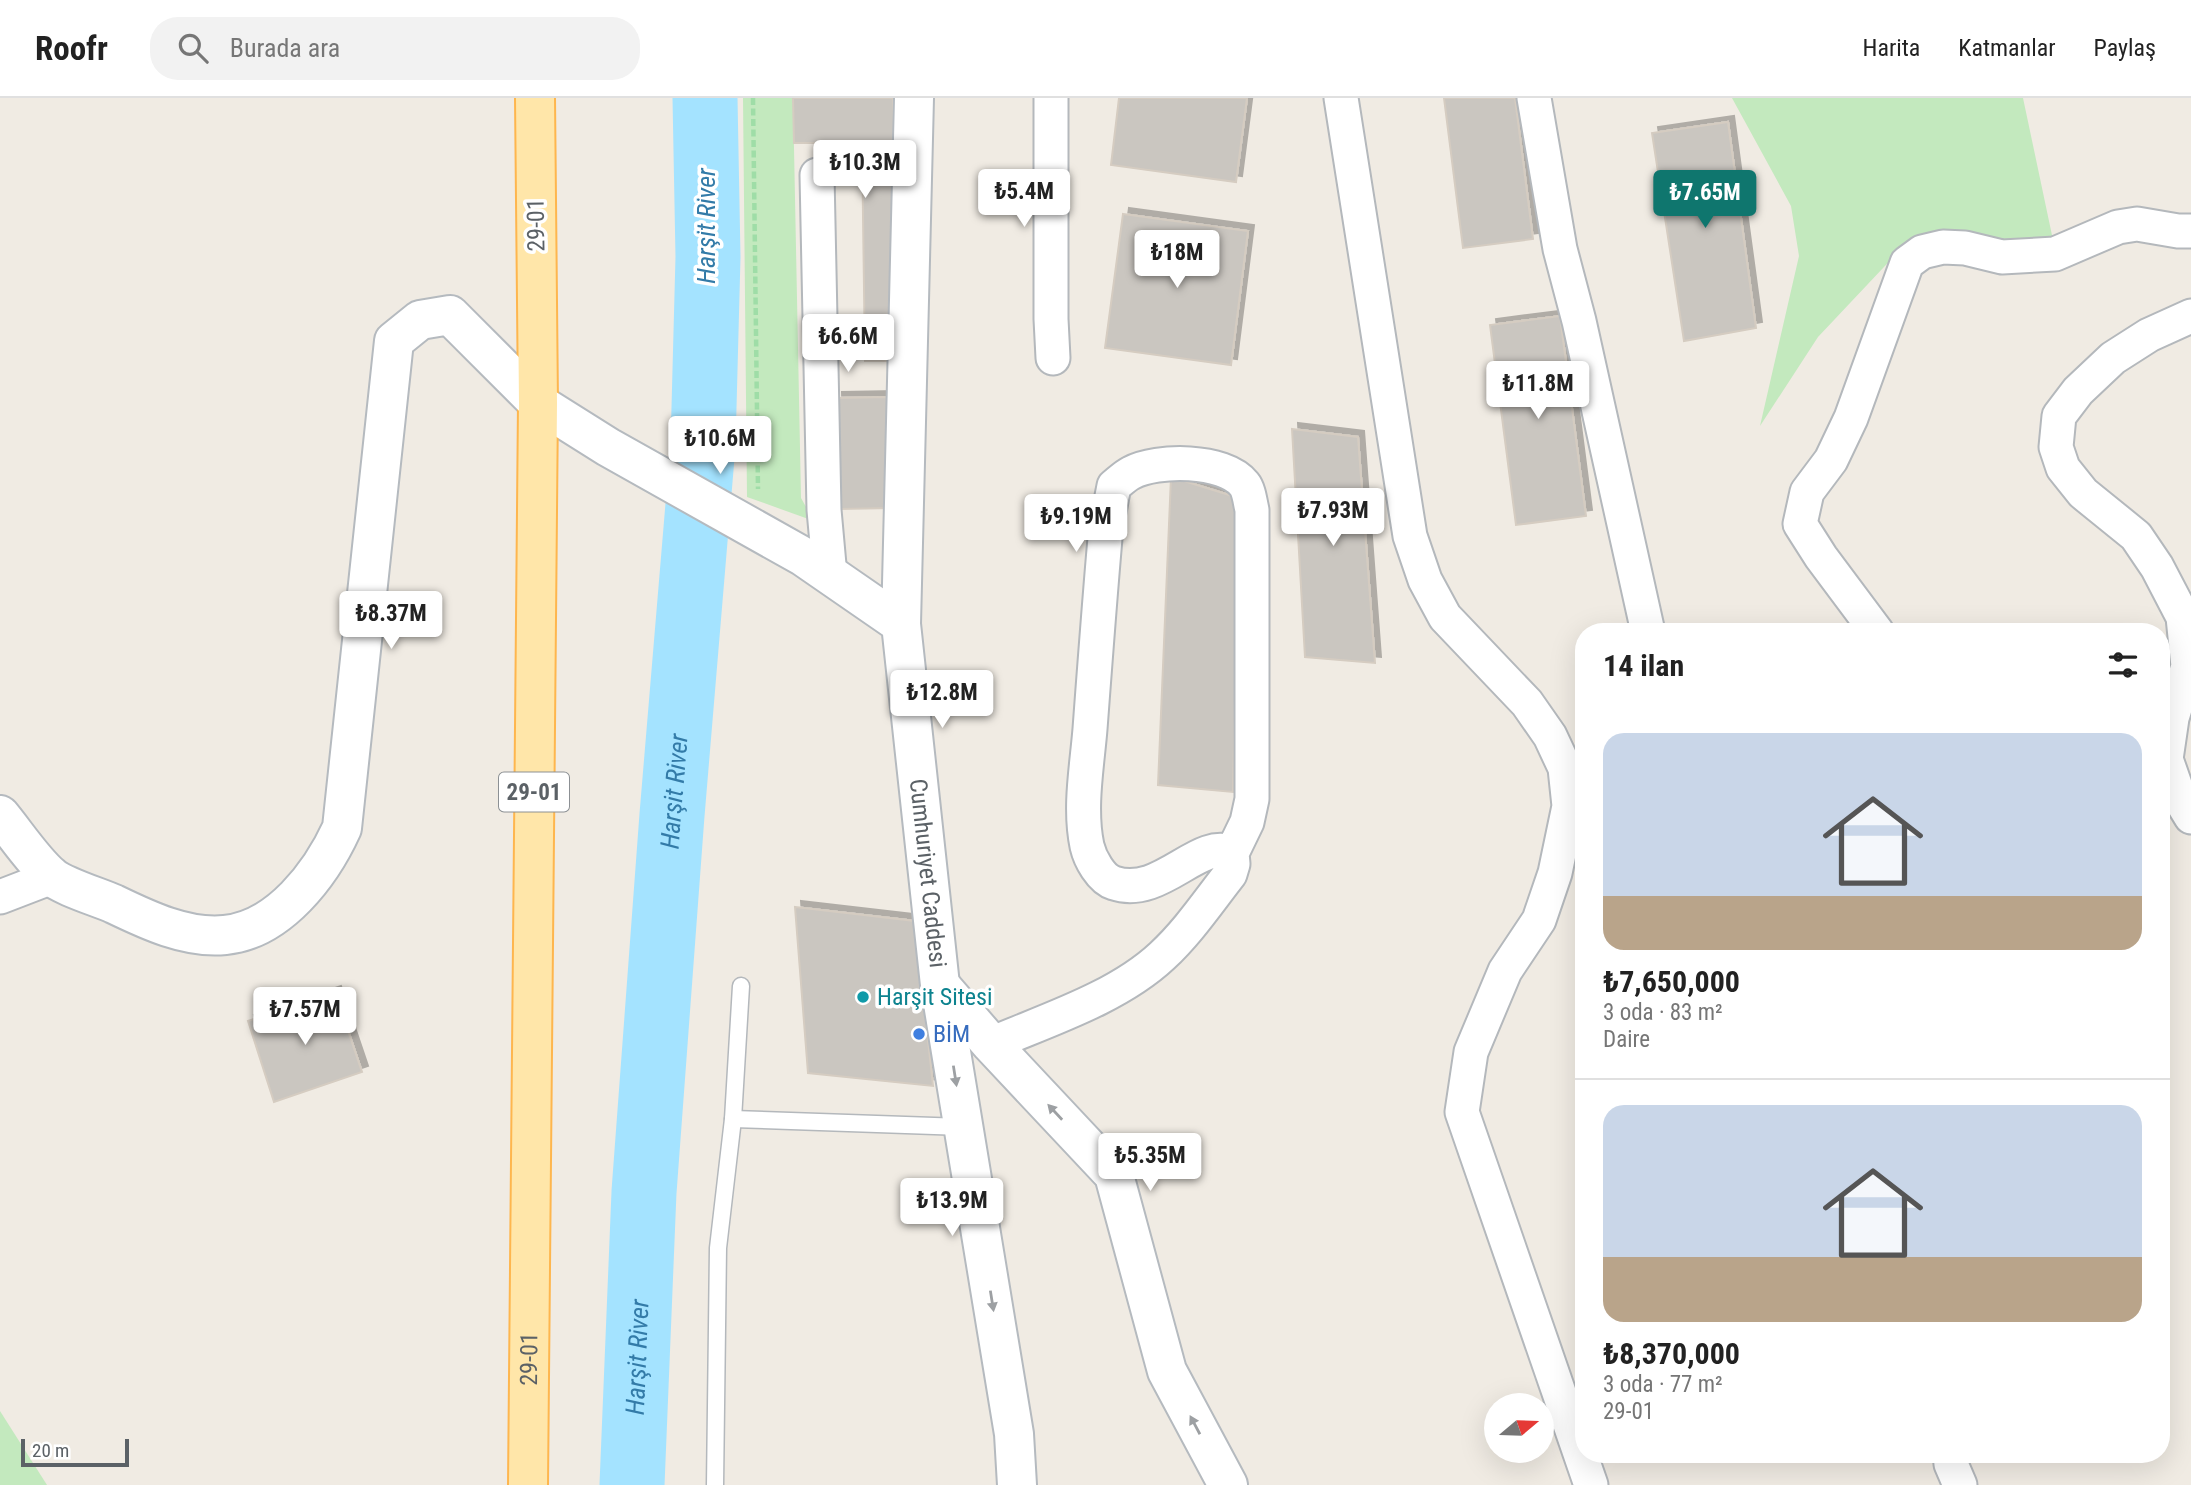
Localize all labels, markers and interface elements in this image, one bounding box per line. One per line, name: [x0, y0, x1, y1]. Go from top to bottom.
search box: [150, 17, 640, 80]
text: Roofr: [35, 29, 108, 68]
icon: search: [174, 29, 212, 67]
text: Burada ara: [230, 33, 340, 63]
text: Harita: [1863, 34, 1920, 62]
text: Katmanlar: [1958, 34, 2056, 62]
text: Paylaş: [2094, 34, 2156, 62]
pin: ₺10.3M: [808, 140, 922, 200]
text: ₺10.3M: [829, 149, 901, 176]
water label: Harşit River: [691, 167, 721, 284]
pin: ₺5.4M: [975, 170, 1073, 229]
pin: ₺7.65M: [1648, 170, 1762, 230]
text: ₺5.4M: [994, 178, 1054, 205]
text: ₺7.65M: [1669, 179, 1741, 206]
street label: 29-01: [522, 198, 550, 252]
pin: ₺18M: [1136, 230, 1218, 290]
text: ₺18M: [1150, 239, 1204, 266]
pin: ₺6.6M: [799, 314, 897, 374]
text: ₺6.6M: [818, 323, 878, 350]
pin: ₺11.8M: [1481, 362, 1595, 421]
text: ₺11.8M: [1502, 370, 1574, 397]
pin: ₺10.6M: [663, 416, 777, 476]
text: ₺10.6M: [684, 425, 756, 452]
pin: ₺7.93M: [1276, 489, 1390, 548]
pin: ₺9.19M: [1019, 494, 1133, 554]
text: ₺7.93M: [1297, 497, 1369, 524]
text: ₺9.19M: [1040, 503, 1112, 530]
pin: ₺8.37M: [334, 592, 448, 651]
text: ₺8.37M: [355, 600, 427, 627]
icon: filters: [2104, 646, 2142, 684]
text: 14 ilan: [1603, 648, 1684, 683]
pin: ₺12.8M: [885, 670, 999, 730]
text: ₺12.8M: [906, 679, 978, 706]
water label: Harşit River: [655, 731, 694, 850]
road number: 29-01: [499, 772, 569, 812]
street label: Cumhuriyet Caddesi: [904, 777, 952, 969]
icon: home: [1810, 778, 1936, 904]
text: ₺7,650,000: [1603, 964, 1740, 999]
place label: Harşit Sitesi: [877, 983, 993, 1011]
pin: ₺7.57M: [248, 988, 362, 1047]
marker: Harşit Sitesi: [855, 989, 871, 1005]
text: ₺7.57M: [269, 996, 341, 1023]
text: 3 oda · 83 m²: [1603, 999, 1723, 1026]
place label: BİM: [933, 1020, 970, 1048]
marker: BİM: [911, 1026, 927, 1042]
text: Daire: [1603, 1026, 1650, 1053]
one-way arrow: [950, 1065, 961, 1087]
one-way arrow: [1047, 1103, 1063, 1121]
pin: ₺5.35M: [1093, 1134, 1207, 1193]
text: ₺5.35M: [1114, 1142, 1186, 1169]
icon: home: [1810, 1150, 1936, 1276]
pin: ₺13.9M: [895, 1178, 1009, 1238]
text: ₺13.9M: [916, 1187, 988, 1214]
one-way arrow: [987, 1290, 998, 1312]
water label: Harşit River: [620, 1297, 655, 1415]
street label: 29-01: [515, 1332, 543, 1386]
text: ₺8,370,000: [1603, 1336, 1740, 1371]
text: 3 oda · 77 m²: [1603, 1371, 1723, 1398]
north arrow: [1484, 1393, 1554, 1463]
map controls: [1484, 1393, 1554, 1463]
text: 29-01: [1603, 1398, 1654, 1425]
one-way arrow: [1190, 1415, 1201, 1435]
scale bar: [21, 1436, 130, 1468]
text: 20 m: [32, 1439, 69, 1462]

